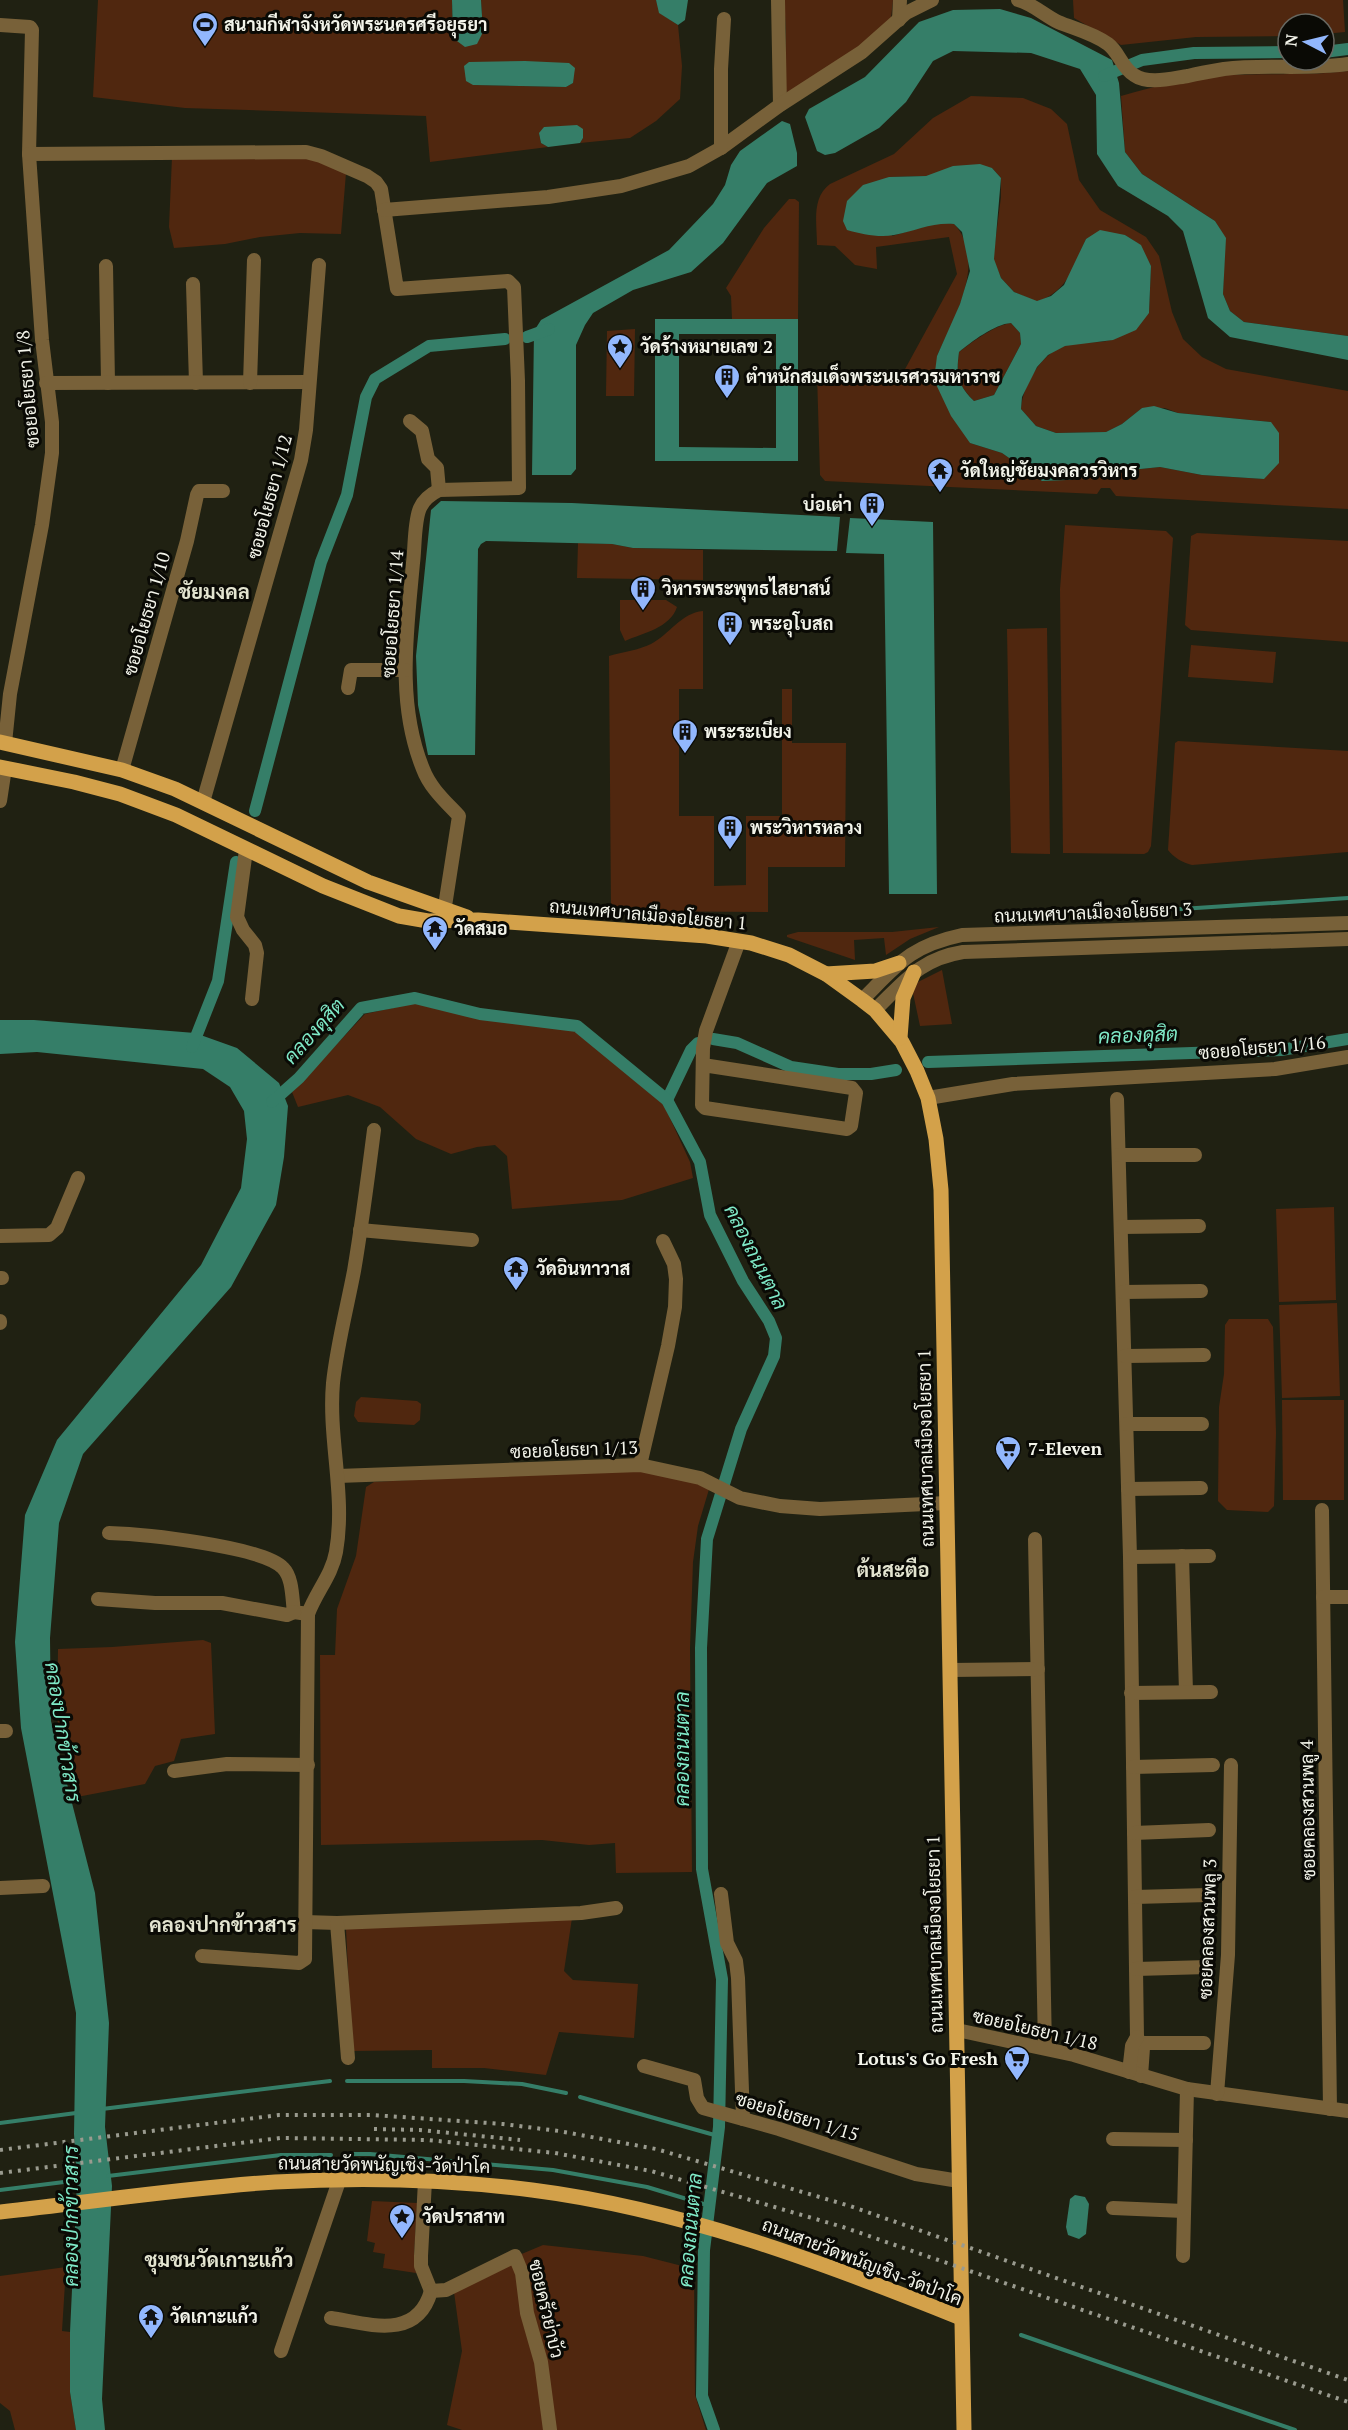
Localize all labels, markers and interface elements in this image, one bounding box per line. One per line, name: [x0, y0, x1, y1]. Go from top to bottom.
sports icon: สนามกีฬาจังหวัดพระนครศรีอยุธยา: [190, 10, 220, 48]
place label: สนามกีฬาจังหวัดพระนครศรีอยุธยา: [224, 12, 487, 39]
north arrow: [1276, 12, 1336, 72]
text: N: [1279, 33, 1303, 48]
street label: ซอยอโยธยา 1/8: [10, 329, 44, 449]
place icon: วัดร้างหมายเลข 2: [605, 332, 635, 370]
place label: วัดร้างหมายเลข 2: [640, 334, 773, 358]
building icon: ตำหนักสมเด็จพระนเรศวรมหาราช: [712, 362, 742, 400]
place label: ตำหนักสมเด็จพระนเรศวรมหาราช: [746, 363, 1001, 388]
street label: ซอยอโยธยา 1/12: [241, 432, 297, 562]
temple icon: วัดใหญ่ชัยมงคลวรวิหาร: [925, 456, 955, 494]
place label: วัดใหญ่ชัยมงคลวรวิหาร: [960, 458, 1138, 482]
building icon: บ่อเต่า: [857, 490, 887, 528]
place label: บ่อเต่า: [803, 492, 852, 516]
street label: ซอยอโยธยา 1/10: [117, 549, 175, 678]
street label: ซอยอโยธยา 1/14: [376, 549, 408, 678]
building icon: วิหารพระพุทธไสยาสน์: [628, 574, 658, 612]
place label: วิหารพระพุทธไสยาสน์: [661, 576, 832, 603]
district label: ชัยมงคล: [178, 578, 250, 605]
building icon: พระอุโบสถ: [715, 609, 745, 647]
place label: พระอุโบสถ: [750, 611, 834, 638]
building icon: พระระเบียง: [670, 717, 700, 755]
place label: พระระเบียง: [704, 719, 792, 743]
building icon: พระวิหารหลวง: [715, 813, 745, 851]
place label: พระวิหารหลวง: [750, 815, 862, 839]
street label: ถนนเทศบาลเมืองอโยธยา 1: [548, 893, 748, 935]
street label: ถนนเทศบาลเมืองอโยธยา 3: [993, 897, 1192, 927]
temple icon: วัดสมอ: [420, 914, 450, 952]
place label: วัดสมอ: [454, 916, 508, 940]
water label: คลองดุสิต: [277, 992, 351, 1070]
water label: คลองดุสิต: [1098, 1020, 1178, 1050]
street label: ซอยอโยธยา 1/16: [1197, 1029, 1327, 1065]
water label: คลองถนนตาล: [718, 1199, 795, 1314]
temple icon: วัดอินทาวาส: [501, 1254, 531, 1292]
place label: วัดอินทาวาส: [536, 1256, 630, 1280]
street label: ถนนเทศบาลเมืองอโยธยา 1: [911, 1349, 939, 1547]
supermarket icon: 7-Eleven: [993, 1434, 1023, 1472]
street label: ซอยอโยธยา 1/13: [510, 1435, 638, 1463]
place label: 7-Eleven: [1028, 1436, 1102, 1460]
district label: ต้นสะตือ: [856, 1556, 930, 1583]
water label: คลองปากข้าวสาร: [39, 1660, 88, 1805]
water label: คลองถนนตาล: [668, 1691, 695, 1807]
street label: ซอยคลองสวนพลู 4: [1294, 1739, 1322, 1880]
street label: ถนนเทศบาลเมืองอโยธยา 1: [920, 1835, 948, 2033]
street label: ซอยคลองสวนพลู 3: [1193, 1858, 1223, 2000]
district label: คลองปากข้าวสาร: [149, 1911, 297, 1938]
street label: ซอยอโยธยา 1/18: [970, 2003, 1100, 2055]
supermarket icon: Lotus's Go Fresh: [1002, 2044, 1032, 2082]
place label: Lotus's Go Fresh: [858, 2046, 998, 2070]
street label: ซอยอโยธยา 1/15: [733, 2086, 862, 2146]
water label: คลองปากข้าวสาร: [57, 2144, 84, 2287]
street label: ถนนสายวัดพนัญเชิง-วัดป่าโค: [278, 2150, 490, 2178]
water label: คลองถนนตาล: [671, 2171, 708, 2288]
place icon: วัดปราสาท: [387, 2202, 417, 2240]
place label: วัดปราสาท: [422, 2204, 505, 2228]
street label: ถนนสายวัดพนัญเชิง-วัดป่าโค: [759, 2212, 966, 2310]
district label: ชุมชนวัดเกาะแก้ว: [144, 2246, 294, 2275]
street label: ซอยครัวย่าบัว: [524, 2257, 570, 2360]
temple icon: วัดเกาะแก้ว: [136, 2302, 166, 2340]
place label: วัดเกาะแก้ว: [170, 2304, 258, 2328]

